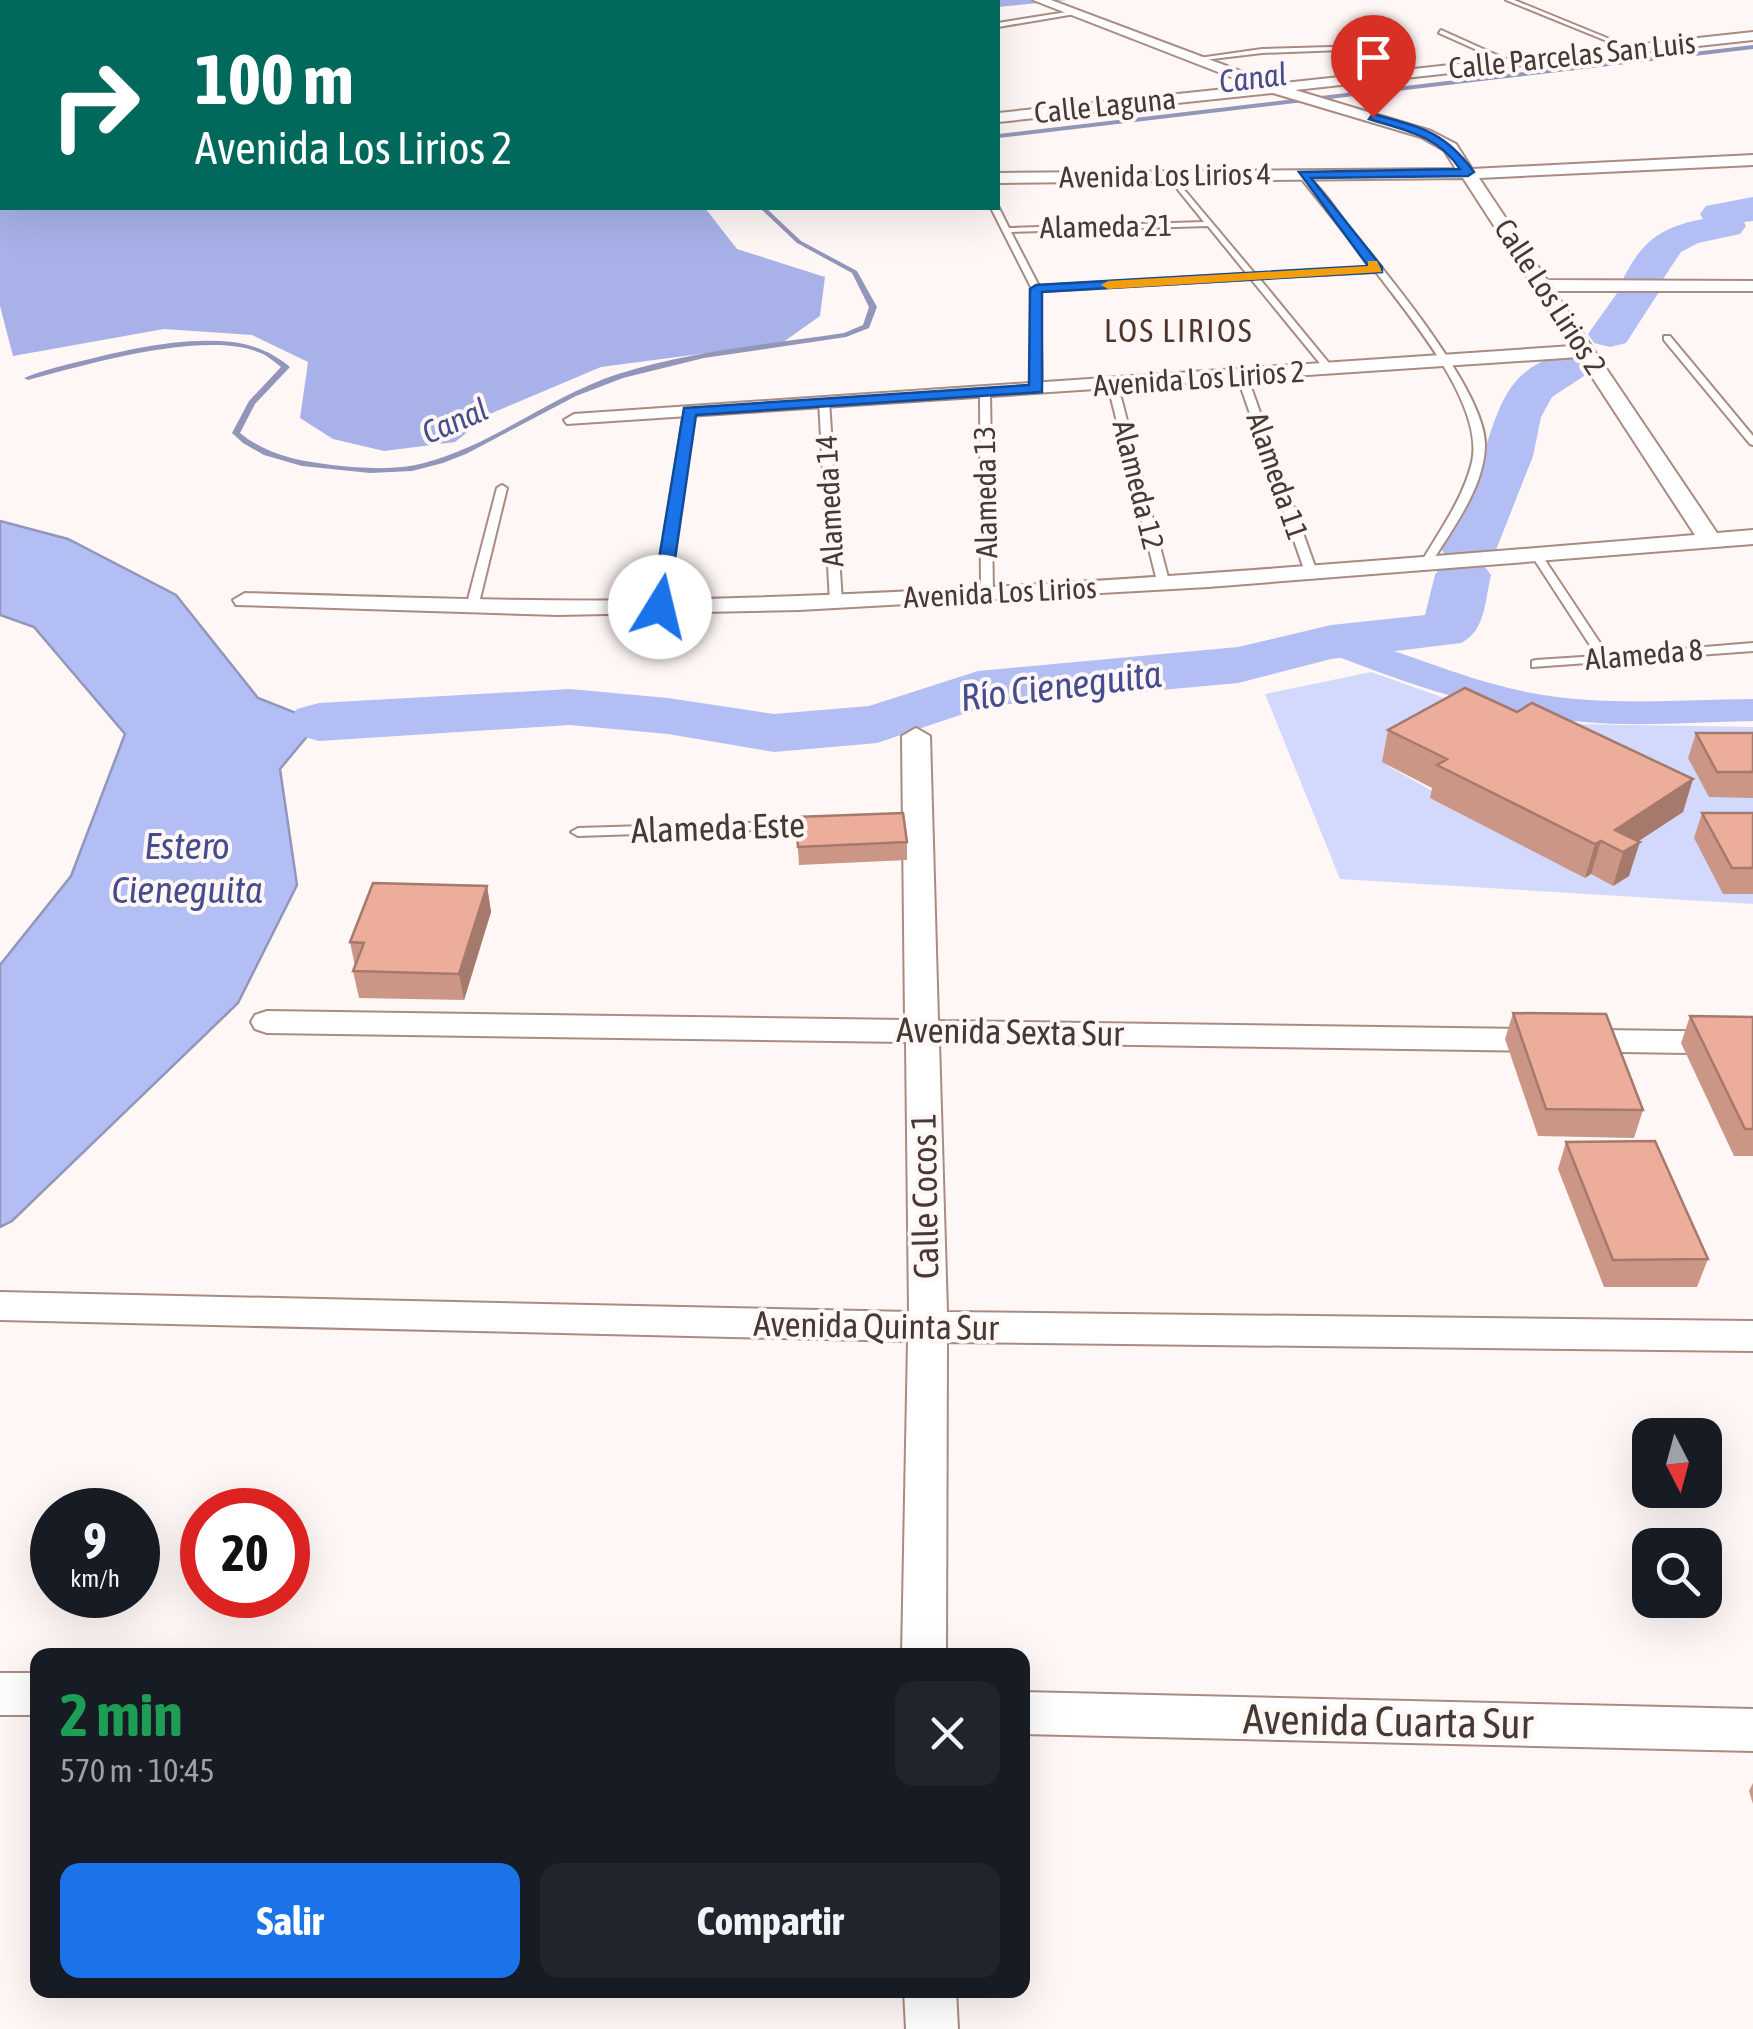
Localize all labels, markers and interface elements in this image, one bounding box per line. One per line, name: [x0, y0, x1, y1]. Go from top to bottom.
pin: [1331, 15, 1416, 118]
street label: Calle Parcelas San Luis: [1447, 25, 1697, 85]
icon: arrive: [1346, 30, 1401, 85]
text: 100 m: [195, 39, 354, 119]
icon: right: [30, 40, 160, 170]
water label: Canal: [1217, 55, 1289, 100]
street label: Calle Laguna: [1032, 81, 1177, 129]
text: Avenida Los Lirios 2: [195, 122, 513, 174]
street label: Avenida Los Lirios 4: [1059, 156, 1271, 194]
street label: Alameda 21: [1040, 208, 1172, 244]
street label: Calle Los Lirios 2: [1488, 212, 1614, 381]
district label: LOS LIRIOS: [1104, 312, 1254, 349]
street label: Avenida Los Lirios 2: [1092, 354, 1306, 402]
water label: Canal: [416, 390, 493, 451]
street label: Alameda 11: [1240, 408, 1316, 544]
street label: Alameda 12: [1106, 417, 1171, 553]
street label: Alameda 13: [967, 426, 1003, 558]
street label: Alameda 14: [809, 434, 849, 568]
position arrow: [608, 555, 712, 659]
street label: Avenida Los Lirios: [902, 570, 1097, 614]
street label: Alameda 8: [1584, 632, 1704, 676]
water label: Río Cieneguita: [958, 652, 1164, 719]
street label: Alameda Este: [630, 804, 806, 850]
water label: Estero Cieneguita: [111, 824, 263, 911]
street label: Avenida Sexta Sur: [896, 1009, 1125, 1053]
street label: Calle Cocos 1: [903, 1113, 945, 1279]
street label: Avenida Quinta Sur: [753, 1303, 1000, 1347]
north arrow: [1632, 1418, 1722, 1508]
map controls: [1632, 1418, 1722, 1618]
speed limit sign: 20: [180, 1488, 310, 1618]
text: 9: [83, 1512, 107, 1570]
button: search: [1632, 1528, 1722, 1618]
text: km/h: [70, 1564, 120, 1592]
text: 2 min: [60, 1680, 183, 1749]
button: close: [895, 1681, 1000, 1786]
street label: Avenida Cuarta Sur: [1243, 1694, 1534, 1748]
text: 570 m · 10:45: [60, 1752, 215, 1789]
button: Salir: [60, 1863, 520, 1978]
button: Compartir: [540, 1863, 1000, 1978]

